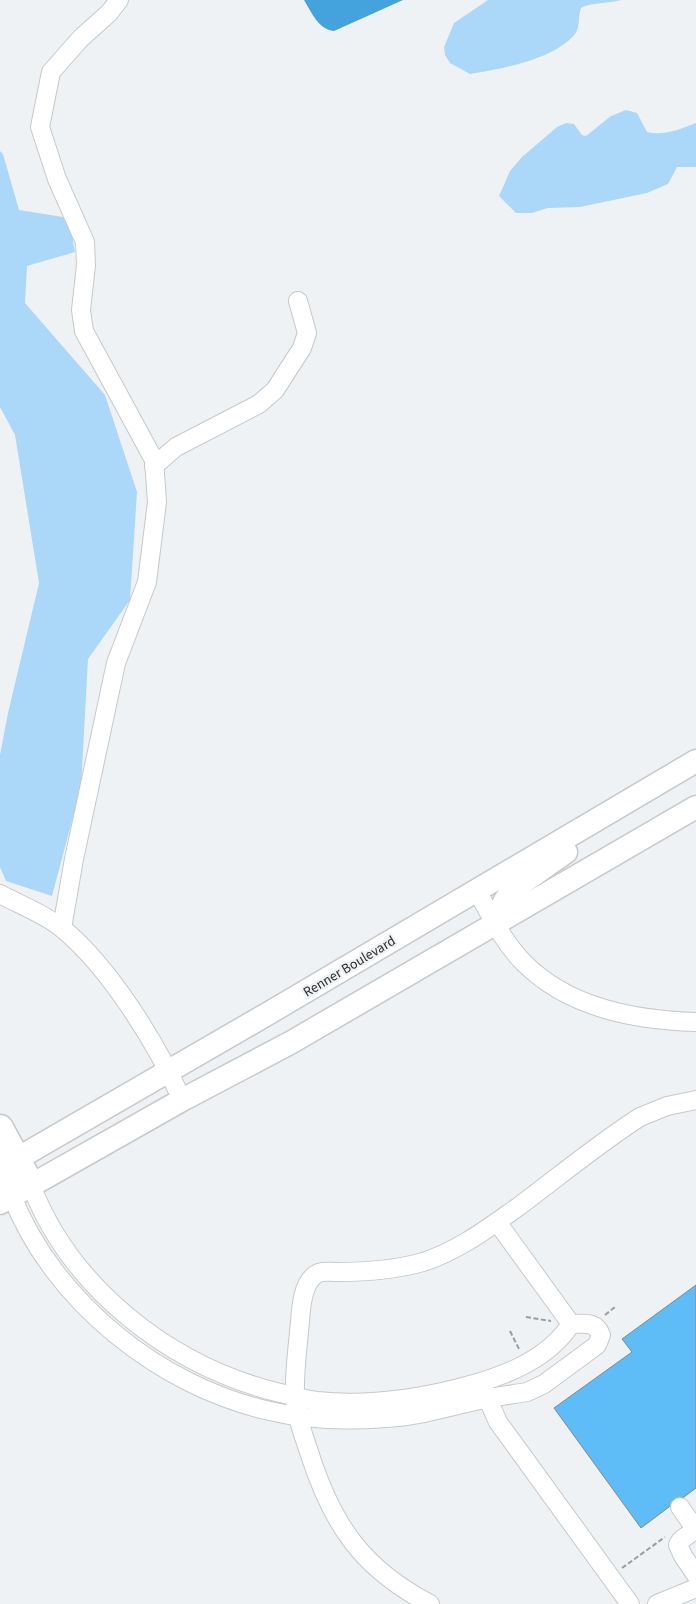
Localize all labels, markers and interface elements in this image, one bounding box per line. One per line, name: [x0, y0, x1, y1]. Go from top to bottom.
street label: Renner Boulevard: [300, 931, 399, 1002]

